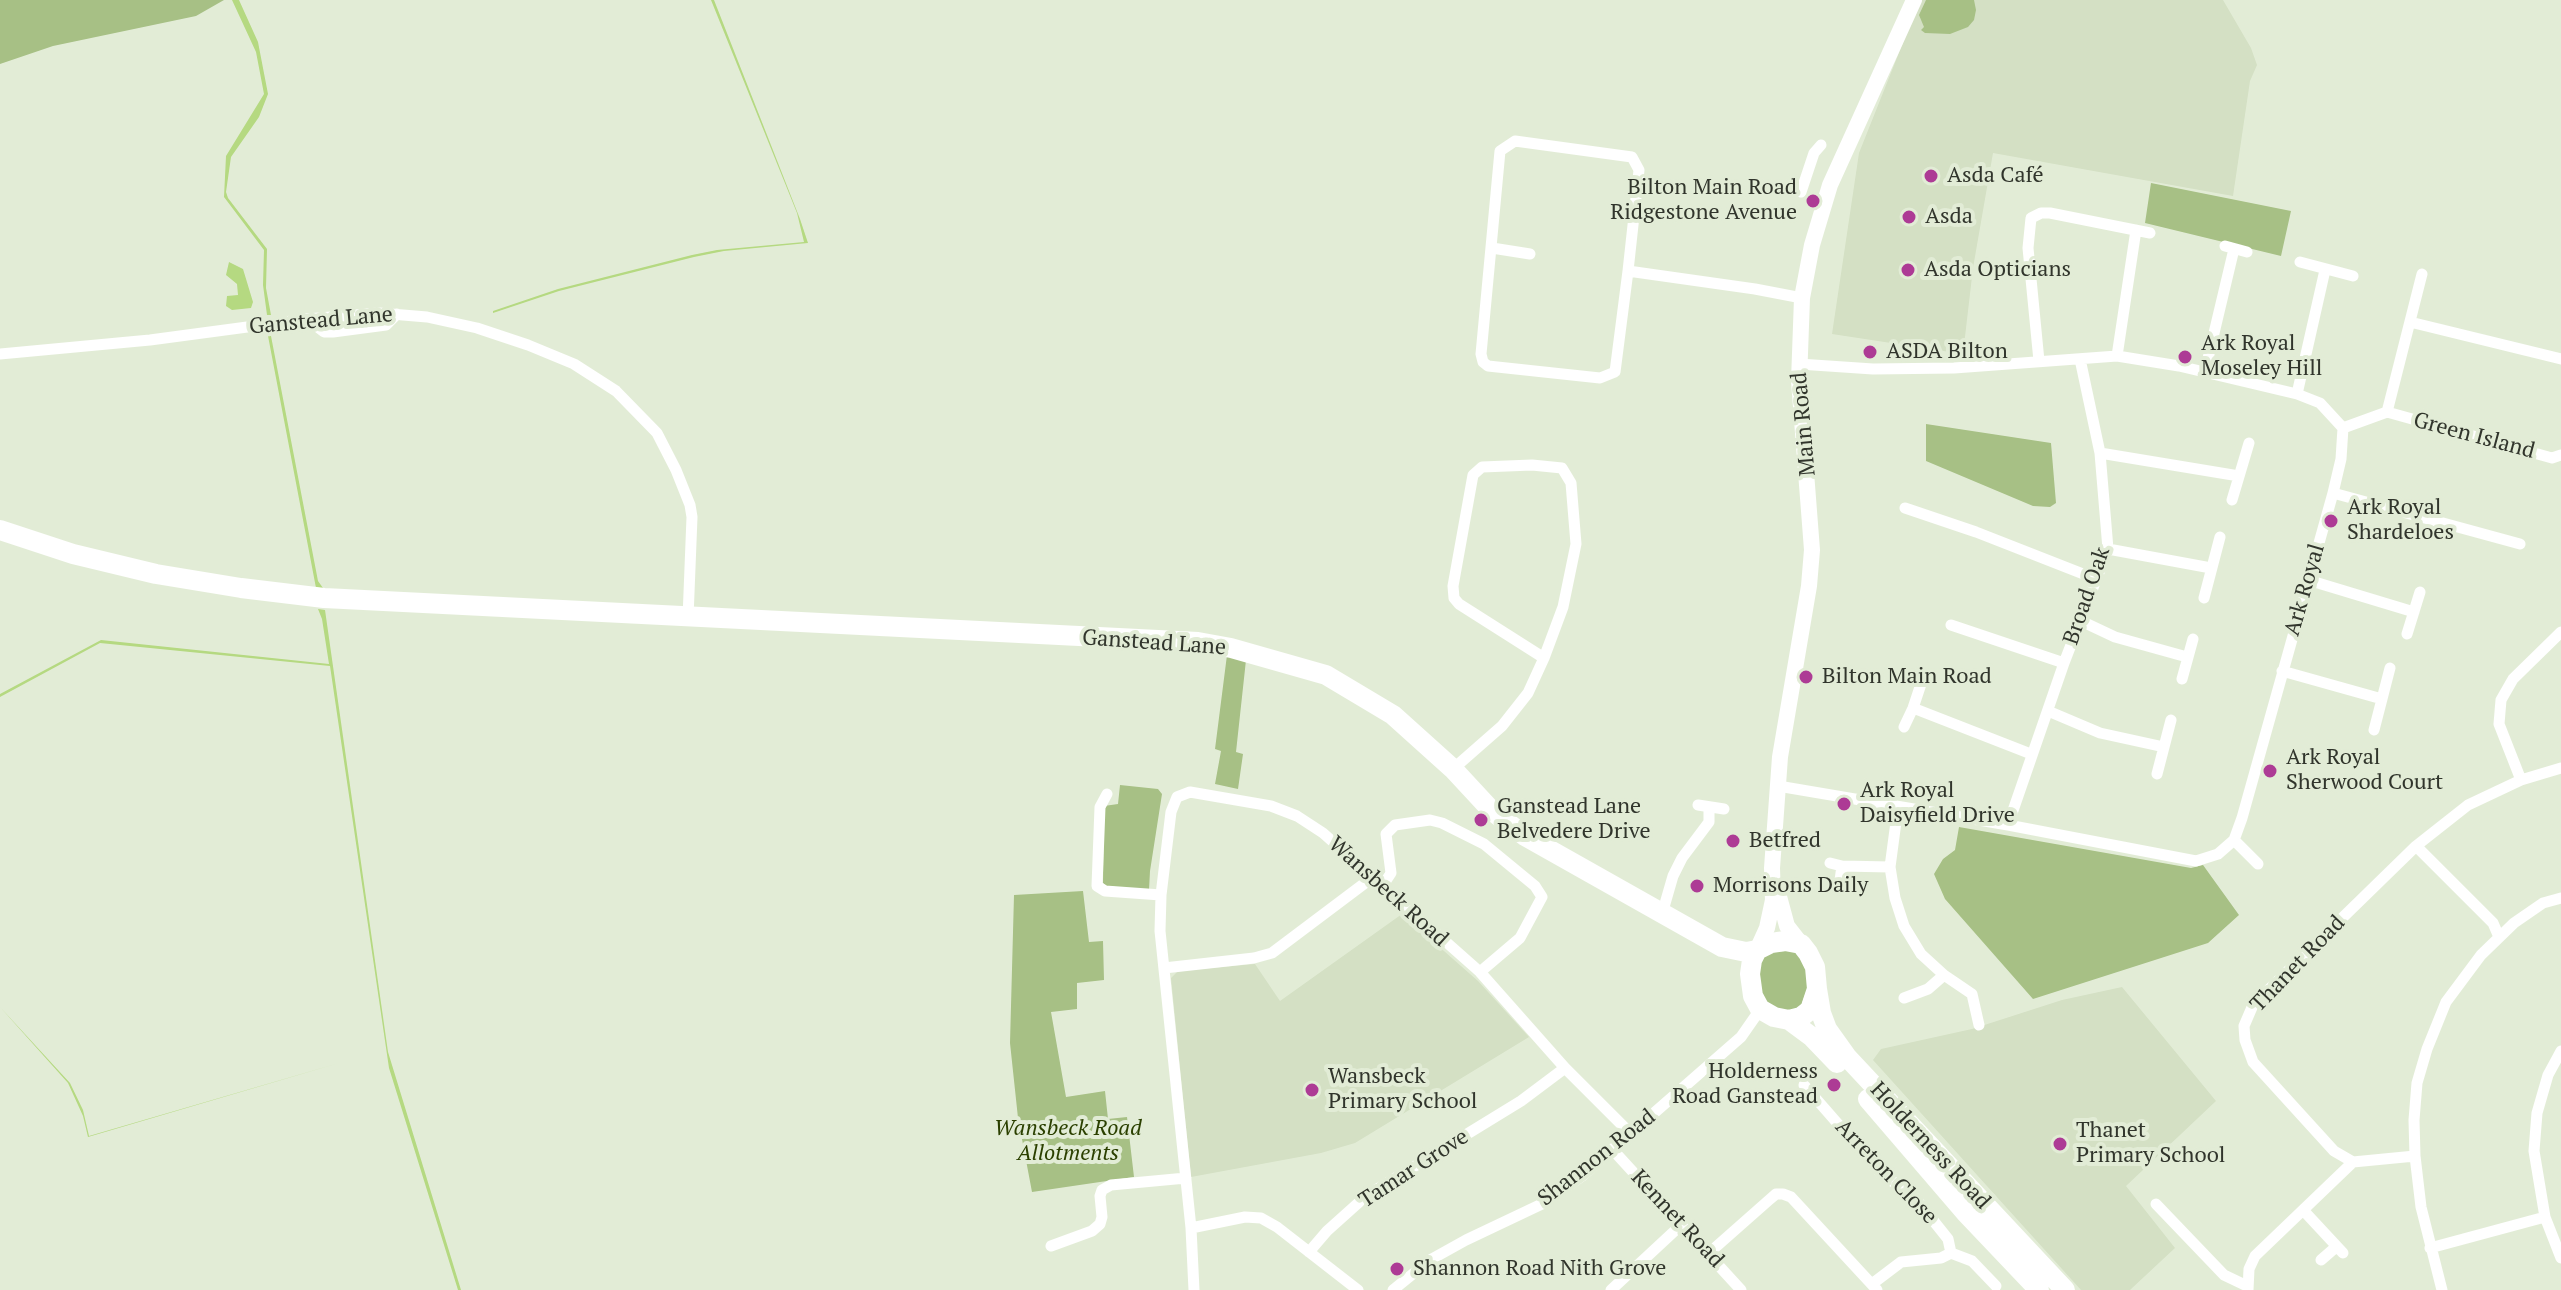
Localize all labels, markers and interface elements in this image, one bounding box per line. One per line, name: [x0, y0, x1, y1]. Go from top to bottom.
place label: Asda Café: [1947, 163, 2044, 189]
marker: Asda Café: [1922, 167, 1940, 185]
place label: Bilton Main Road Ridgestone Avenue: [1610, 175, 1797, 226]
marker: Bilton Main Road Ridgestone Avenue: [1804, 192, 1822, 210]
place label: Asda: [1925, 204, 1973, 230]
marker: Asda: [1900, 208, 1918, 226]
place label: Asda Opticians: [1924, 257, 2071, 283]
marker: Asda Opticians: [1899, 261, 1917, 279]
street label: Ganstead Lane: [248, 302, 394, 340]
place label: Ark Royal Moseley Hill: [2201, 331, 2322, 382]
place label: ASDA Bilton: [1886, 339, 2008, 365]
marker: ASDA Bilton: [1861, 343, 1879, 361]
marker: Ark Royal Moseley Hill: [2176, 348, 2194, 366]
street label: Main Road: [1786, 371, 1822, 477]
street label: Green Island: [2410, 407, 2538, 465]
place label: Ark Royal Shardeloes: [2347, 495, 2454, 546]
marker: Ark Royal Shardeloes: [2322, 512, 2340, 530]
street label: Ark Royal: [2279, 541, 2331, 639]
street label: Broad Oak: [2058, 544, 2116, 648]
street label: Ganstead Lane: [1081, 625, 1227, 661]
place label: Bilton Main Road: [1822, 664, 1992, 690]
marker: Bilton Main Road: [1797, 668, 1815, 686]
place label: Ark Royal Sherwood Court: [2286, 745, 2443, 796]
marker: Ark Royal Sherwood Court: [2261, 762, 2279, 780]
place label: Ark Royal Daisyfield Drive: [1860, 778, 2015, 830]
place label: Ganstead Lane Belvedere Drive: [1497, 794, 1651, 846]
marker: Ark Royal Daisyfield Drive: [1835, 795, 1853, 813]
marker: Ganstead Lane Belvedere Drive: [1472, 811, 1490, 829]
place label: Betfred: [1749, 828, 1821, 854]
street label: Wansbeck Road: [1323, 831, 1453, 953]
marker: Betfred: [1724, 832, 1742, 850]
place label: Morrisons Daily: [1713, 873, 1868, 899]
marker: Morrisons Daily: [1688, 877, 1706, 895]
street label: Thanet Road: [2245, 910, 2351, 1018]
place label: Holderness Road Ganstead: [1672, 1059, 1818, 1110]
place label: Wansbeck Primary School: [1328, 1064, 1477, 1116]
marker: Holderness Road Ganstead: [1825, 1076, 1843, 1094]
street label: Holderness Road: [1864, 1077, 1996, 1215]
marker: Wansbeck Primary School: [1303, 1081, 1321, 1099]
street label: Shannon Road: [1533, 1104, 1661, 1212]
street label: Arreton Close: [1830, 1114, 1942, 1230]
park label: Wansbeck Road Allotments: [994, 1116, 1142, 1168]
place label: Thanet Primary School: [2076, 1118, 2225, 1170]
street label: Tamar Grove: [1354, 1124, 1474, 1214]
marker: Thanet Primary School: [2051, 1135, 2069, 1153]
street label: Kennet Road: [1625, 1165, 1729, 1273]
place label: Shannon Road Nith Grove: [1413, 1256, 1666, 1282]
marker: Shannon Road Nith Grove: [1388, 1260, 1406, 1278]

